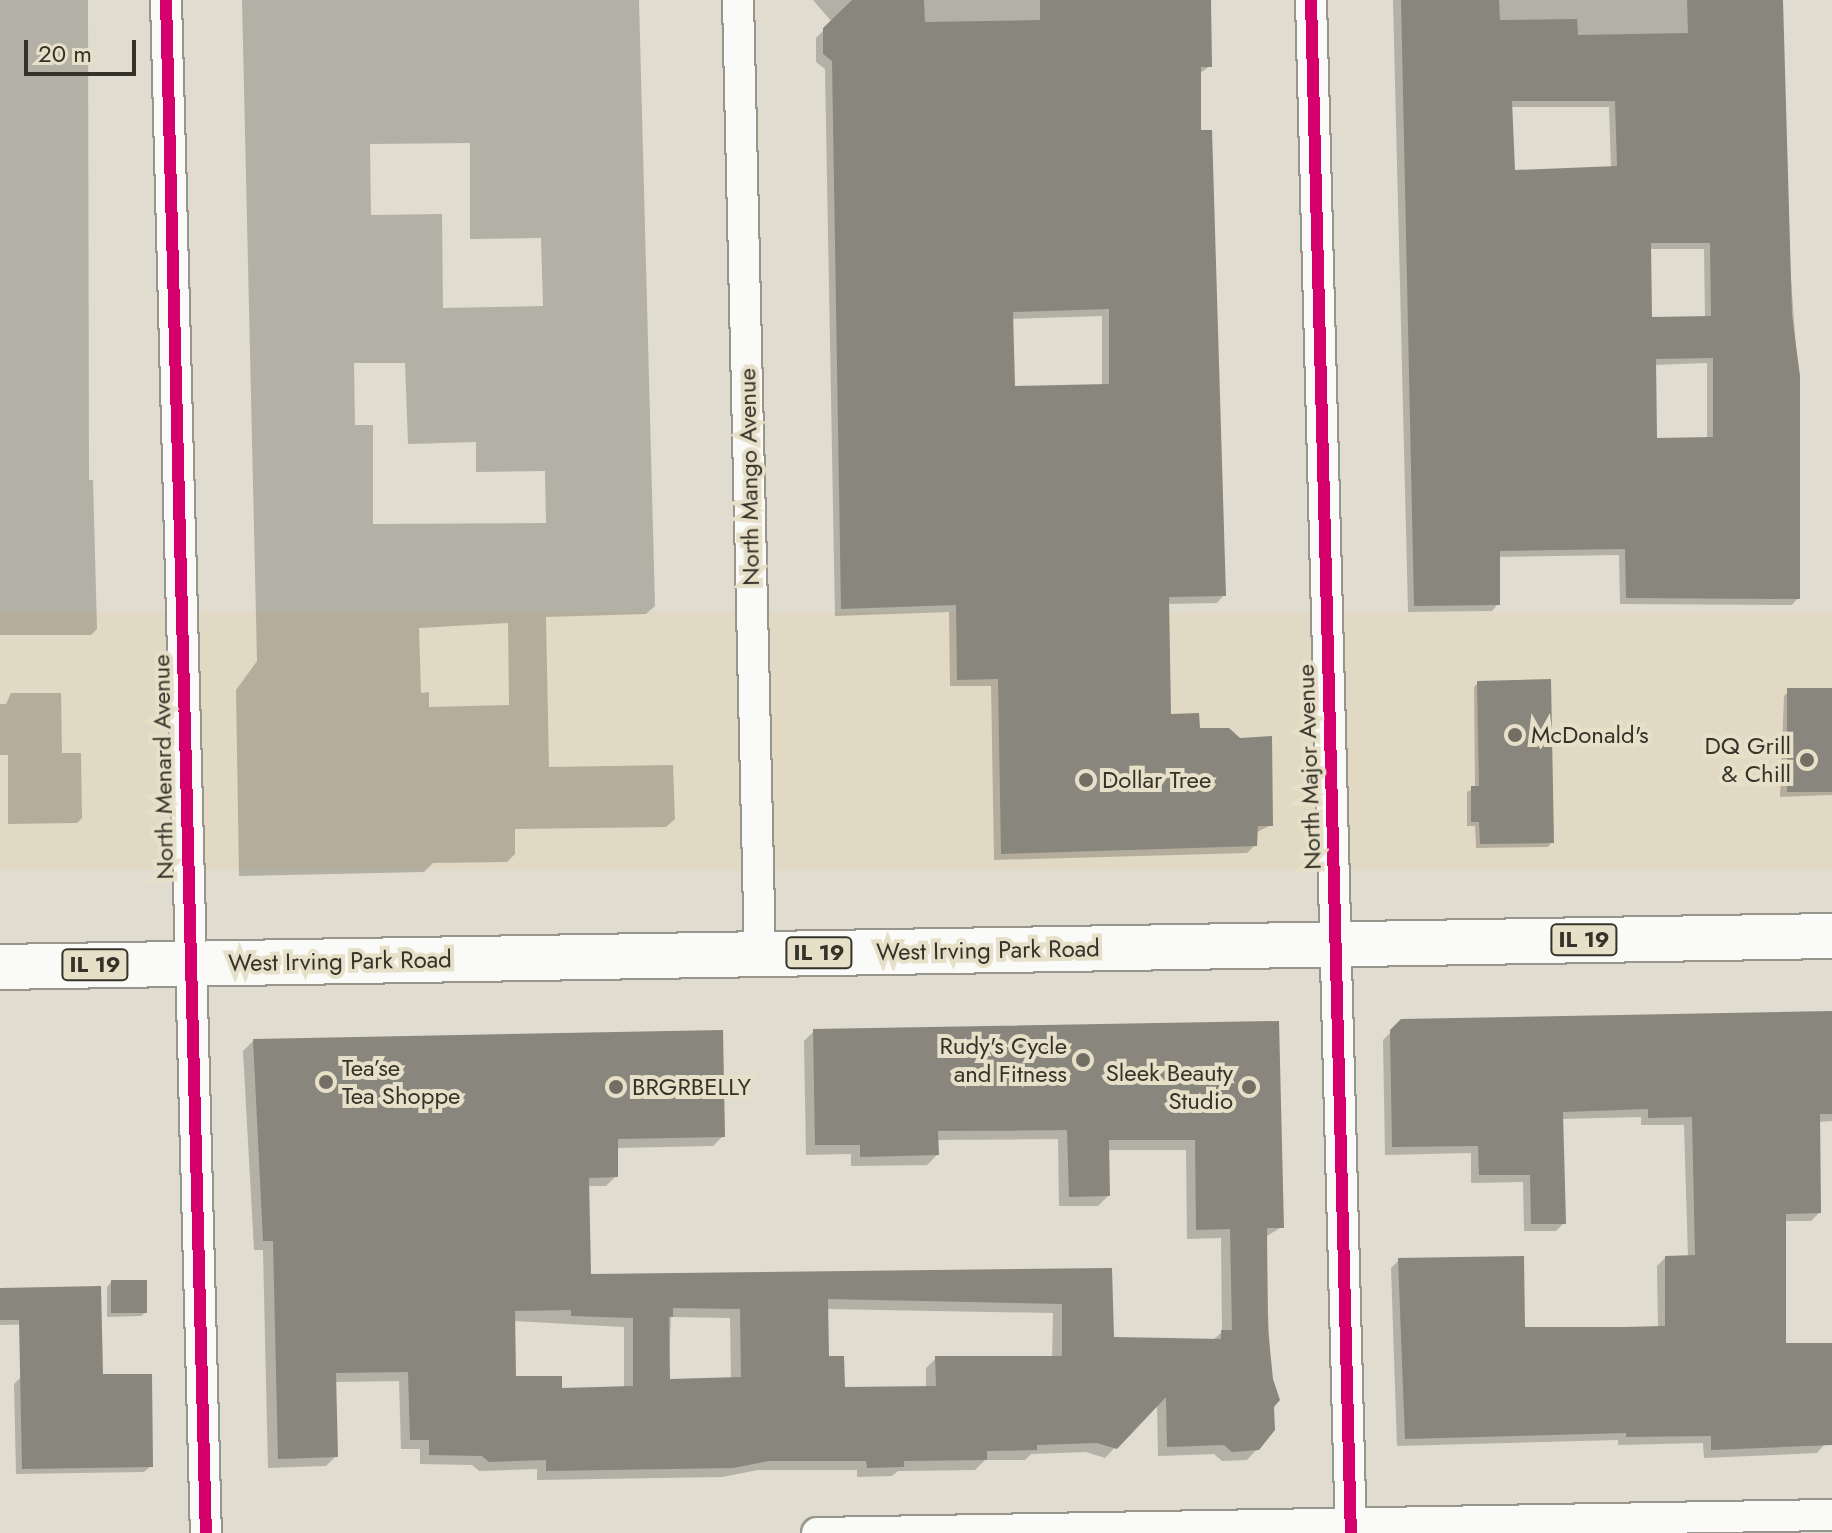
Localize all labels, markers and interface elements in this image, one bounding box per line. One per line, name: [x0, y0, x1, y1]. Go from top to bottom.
scale bar: [28, 24, 140, 74]
text: 20 m: [38, 36, 92, 71]
street label: North Mango Avenue: [733, 368, 765, 586]
street label: North Menard Avenue: [147, 654, 179, 880]
street label: North Major Avenue: [1291, 664, 1327, 870]
place label: McDonald's: [1531, 721, 1649, 749]
marker: McDonald's: [1506, 726, 1524, 744]
place label: DQ Grill & Chill: [1704, 732, 1791, 788]
marker: DQ Grill & Chill: [1798, 751, 1816, 769]
place label: Dollar Tree: [1102, 766, 1211, 794]
marker: Dollar Tree: [1077, 771, 1095, 789]
road number: IL 19: [1550, 922, 1618, 958]
street label: West Irving Park Road: [876, 934, 1100, 966]
road number: IL 19: [785, 935, 853, 971]
street label: West Irving Park Road: [228, 945, 452, 977]
road number: IL 19: [61, 947, 129, 983]
place label: Rudy's Cycle and Fitness: [939, 1032, 1067, 1088]
marker: Rudy's Cycle and Fitness: [1074, 1051, 1092, 1069]
place label: Tea’se Tea Shoppe: [342, 1054, 460, 1110]
place label: Sleek Beauty Studio: [1106, 1059, 1233, 1115]
marker: Tea’se Tea Shoppe: [317, 1073, 335, 1091]
place label: BRGRBELLY: [632, 1073, 751, 1101]
marker: BRGRBELLY: [607, 1078, 625, 1096]
marker: Sleek Beauty Studio: [1240, 1078, 1258, 1096]

